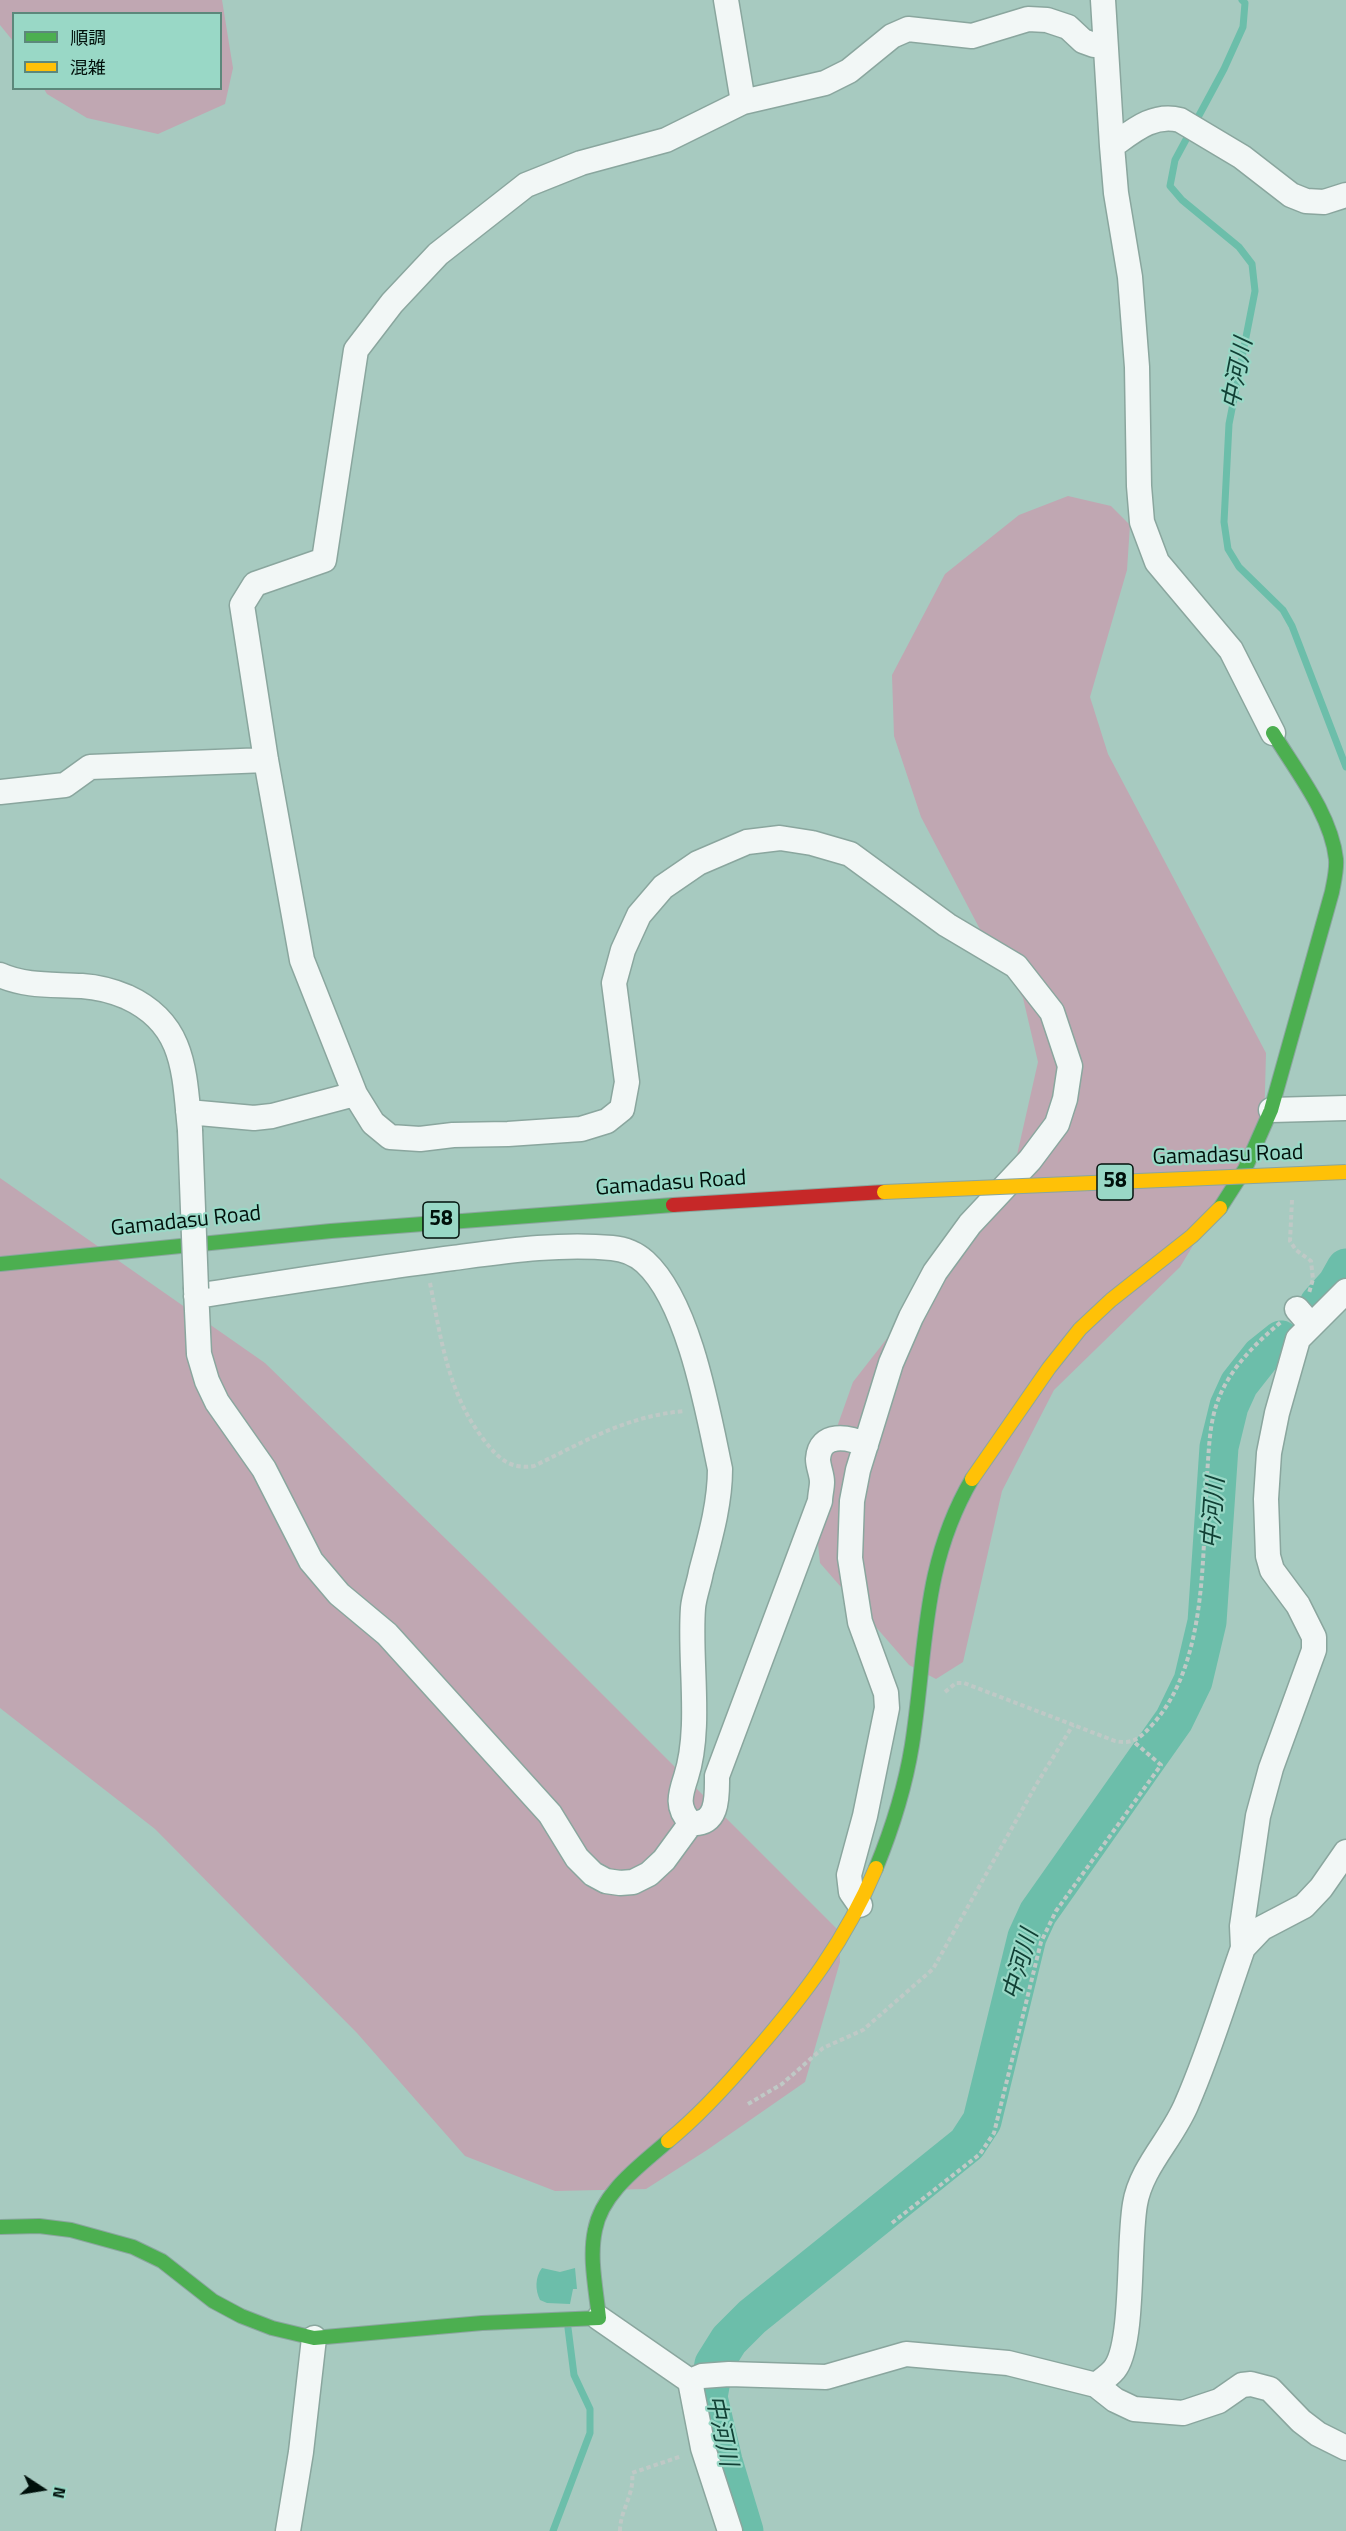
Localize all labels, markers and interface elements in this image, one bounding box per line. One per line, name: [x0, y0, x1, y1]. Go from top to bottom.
legend: [12, 12, 222, 90]
text: 順調: [70, 24, 106, 51]
text: 混雑: [70, 54, 106, 81]
water label: 中河川: [1218, 336, 1260, 412]
street label: Gamadasu Road: [1152, 1140, 1304, 1172]
road number: 58: [1097, 1164, 1133, 1200]
street label: Gamadasu Road: [595, 1166, 747, 1202]
street label: Gamadasu Road: [110, 1201, 262, 1243]
road number: 58: [423, 1202, 459, 1238]
water label: 中河川: [1198, 1476, 1232, 1550]
water label: 中河川: [998, 1926, 1046, 2004]
water label: 中河川: [698, 2393, 742, 2469]
north arrow: [12, 2459, 72, 2519]
text: N: [47, 2485, 72, 2501]

